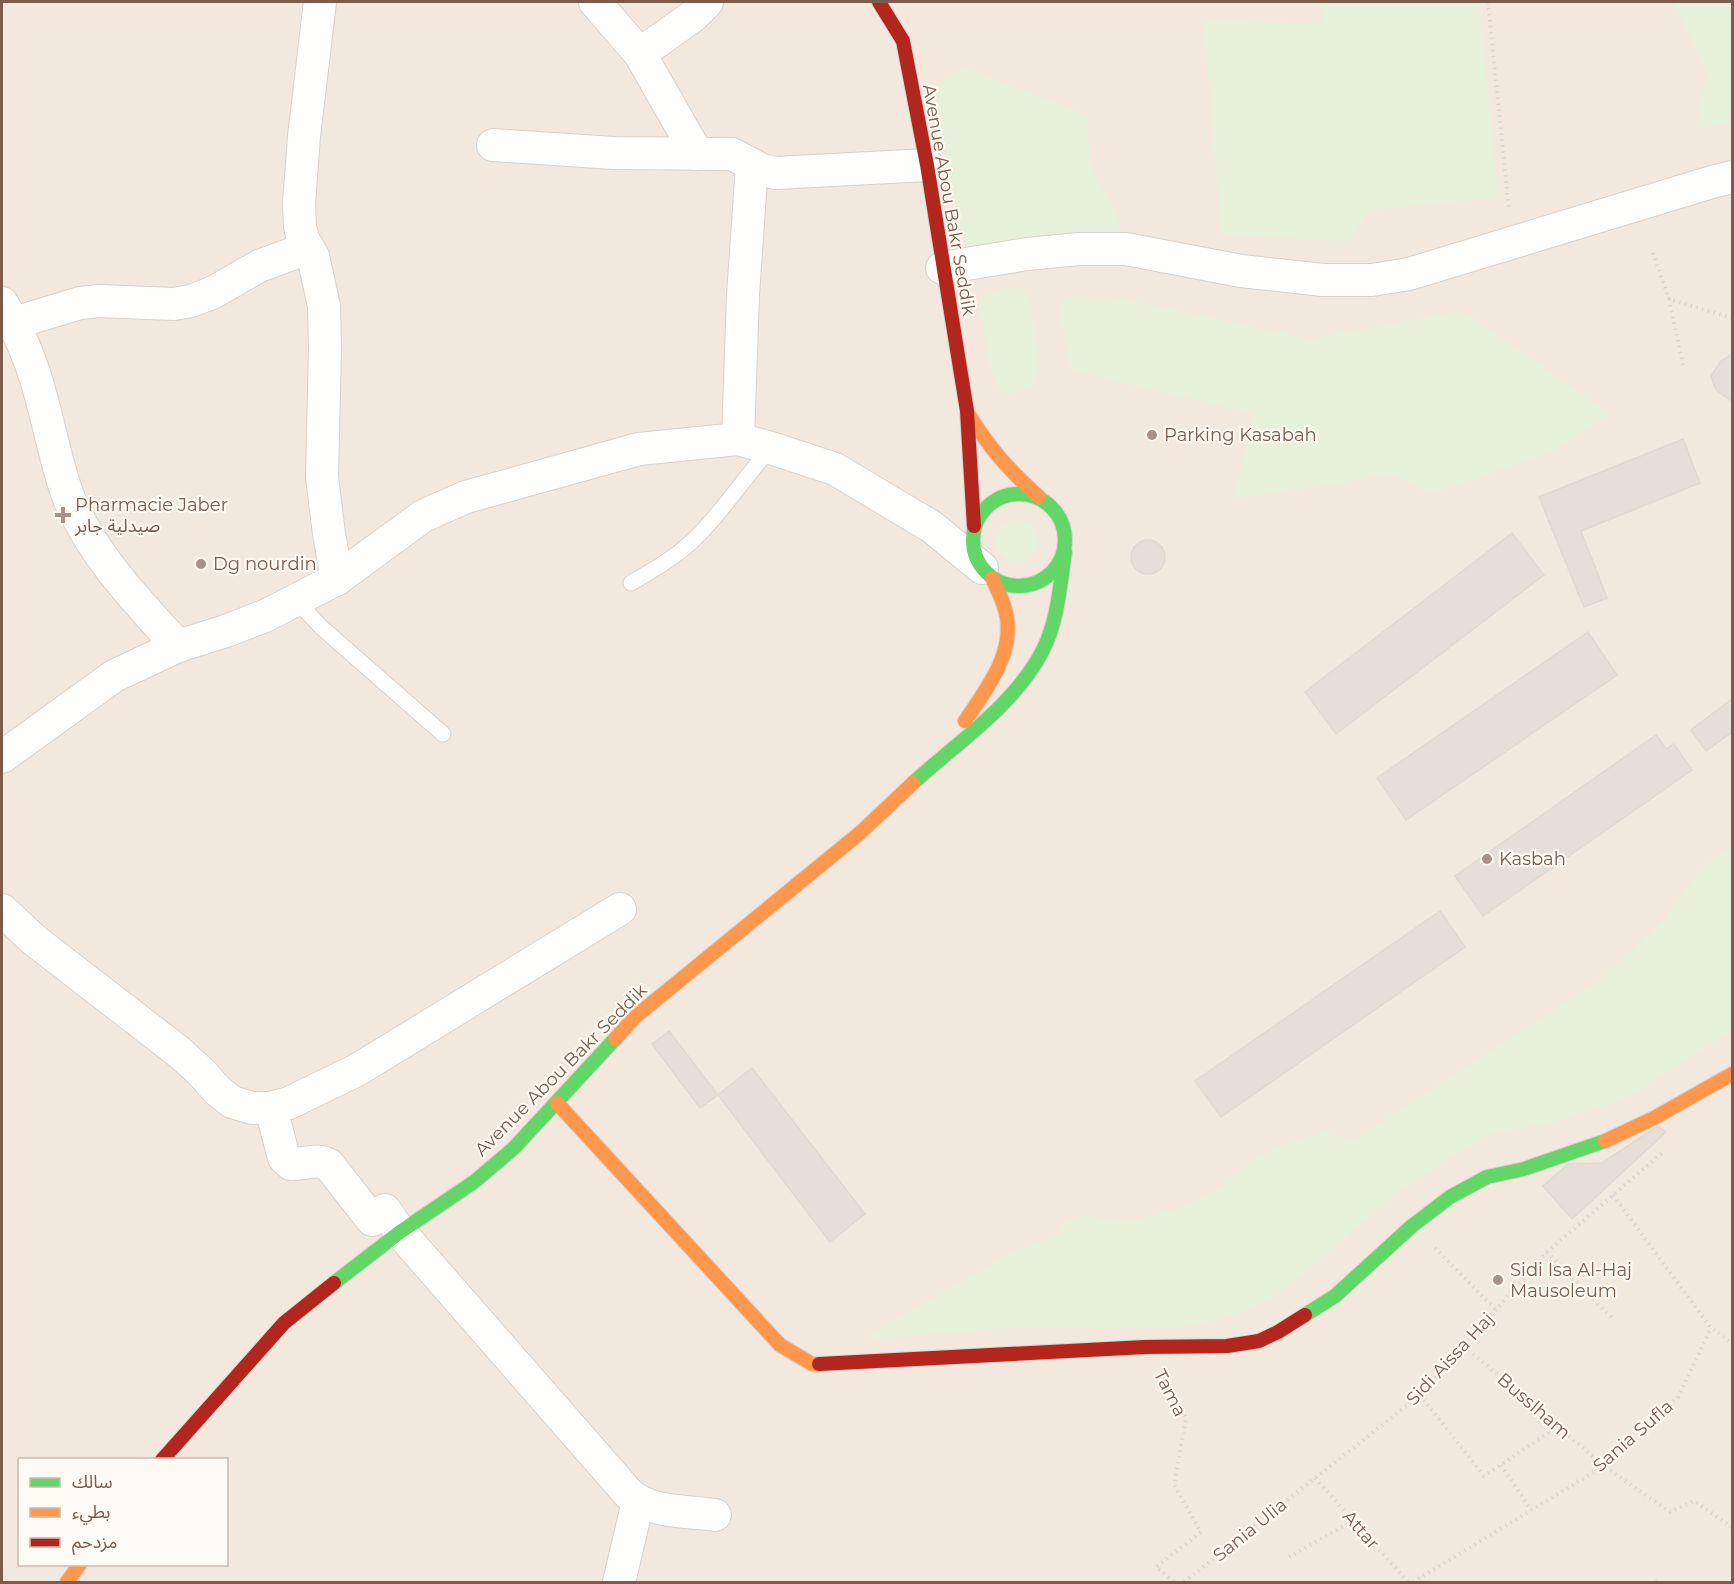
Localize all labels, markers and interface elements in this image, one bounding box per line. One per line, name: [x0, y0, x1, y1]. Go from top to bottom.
street label: Avenue Abou Bakr Seddik: [918, 83, 980, 318]
place label: Parking Kasabah: [1164, 424, 1317, 446]
marker: Parking Kasabah: [1145, 428, 1159, 442]
place label: Pharmacie Jaber صيدلية جابر: [74, 494, 228, 537]
marker: Pharmacie Jaber صيدلية جابر: [56, 508, 70, 522]
place label: Dg nourdin: [213, 553, 317, 575]
marker: Dg nourdin: [194, 557, 208, 571]
place label: Kasbah: [1499, 848, 1566, 870]
marker: Kasbah: [1480, 852, 1494, 866]
street label: Avenue Abou Bakr Seddik: [470, 979, 652, 1161]
place label: Sidi Isa Al-Haj Mausoleum: [1510, 1259, 1632, 1302]
marker: Sidi Isa Al-Haj Mausoleum: [1491, 1273, 1505, 1287]
street label: Sidi Aissa Haj: [1402, 1308, 1498, 1410]
street label: Tama: [1149, 1366, 1191, 1420]
street label: Busslham: [1493, 1368, 1575, 1444]
street label: Sania Sufla: [1589, 1395, 1677, 1477]
legend: [18, 1458, 228, 1566]
text: سالك: [72, 1471, 113, 1493]
street label: Sania Ulia: [1209, 1494, 1291, 1566]
text: بطيء: [72, 1501, 110, 1525]
street label: Attar: [1338, 1506, 1384, 1554]
text: مزدحم: [72, 1531, 117, 1555]

